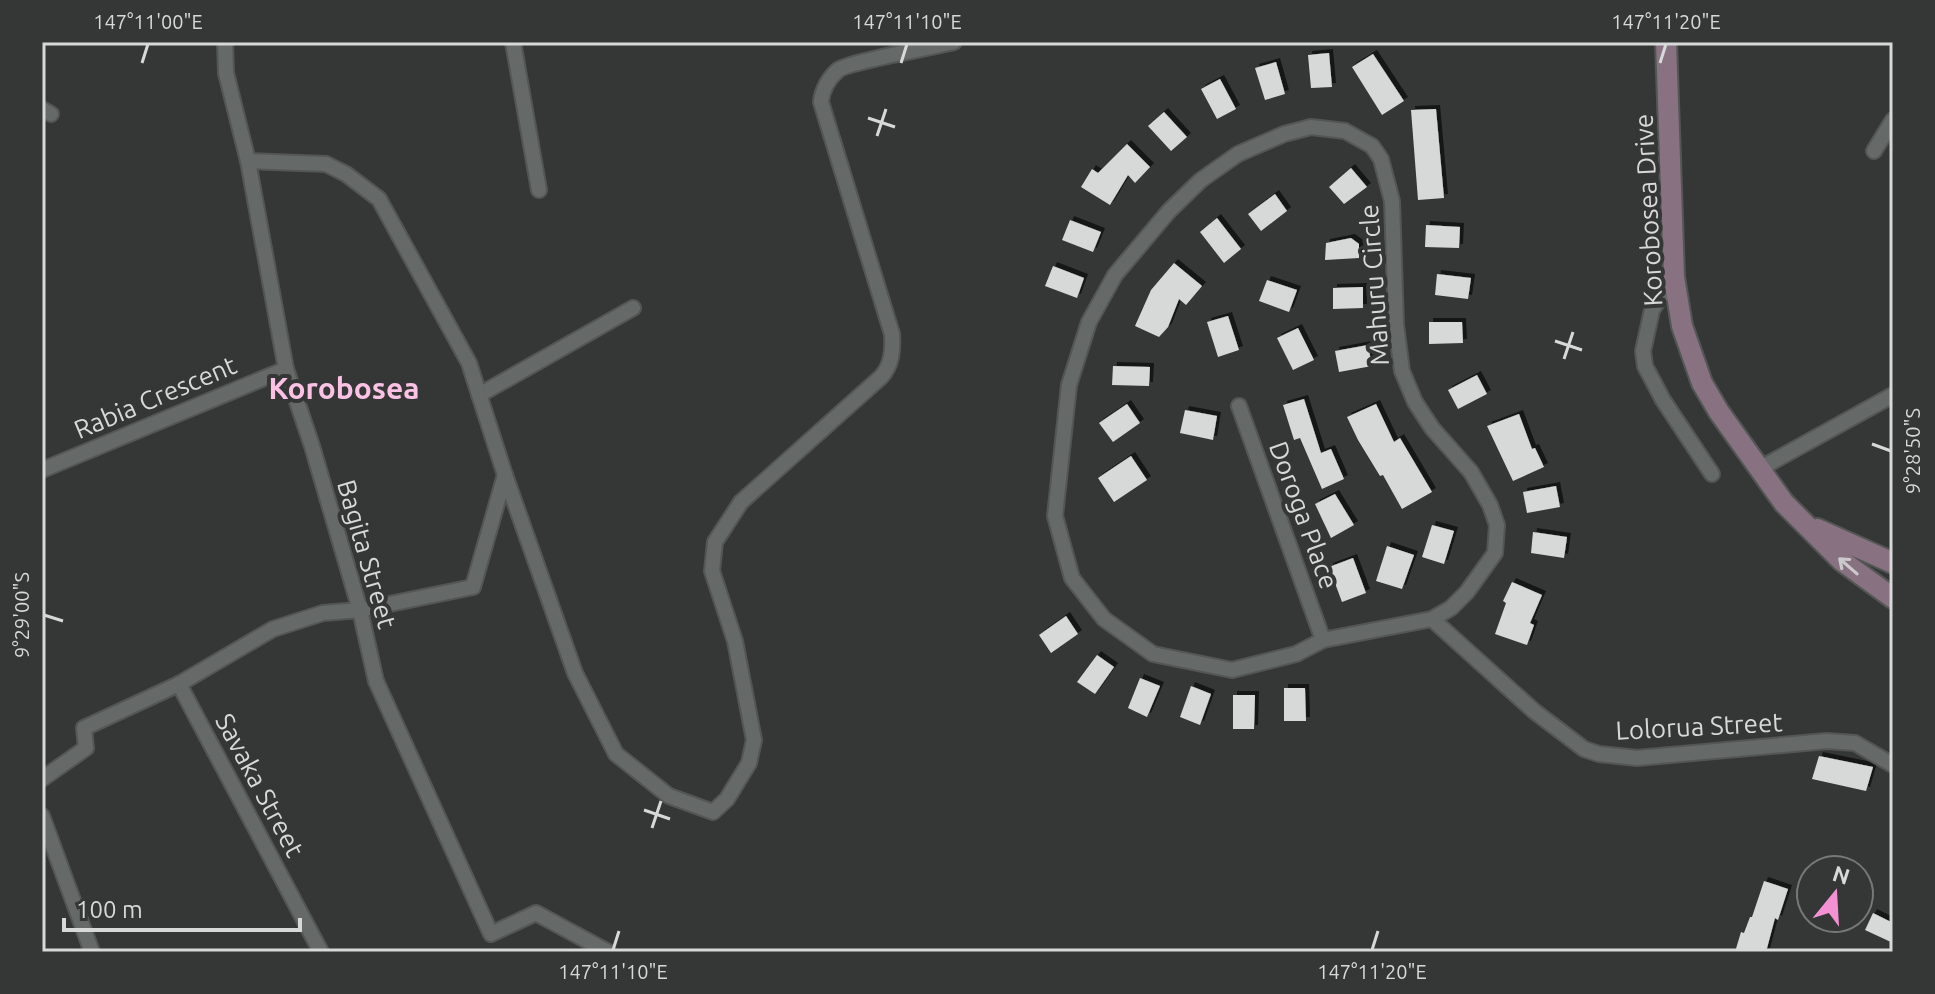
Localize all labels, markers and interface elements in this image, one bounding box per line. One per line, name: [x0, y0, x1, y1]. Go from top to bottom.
text: 147°11'00"E: [93, 10, 203, 33]
text: 147°11'10"E: [852, 10, 962, 33]
text: 147°11'20"E: [1611, 10, 1721, 33]
street label: Korobosea Drive: [1628, 113, 1668, 307]
street label: Mahuru Circle: [1354, 203, 1394, 367]
street label: Rabia Crescent: [70, 350, 240, 444]
district label: Korobosea: [269, 371, 419, 405]
text: 9°28'50"S: [1901, 408, 1924, 494]
street label: Doroga Place: [1264, 437, 1344, 593]
street label: Bagita Street: [332, 476, 402, 632]
one-way arrow: [1839, 557, 1859, 575]
text: 9°29'00"S: [10, 572, 33, 658]
street label: Lolorua Street: [1615, 707, 1783, 745]
street label: Savaka Street: [210, 708, 310, 862]
north arrow: [1795, 854, 1875, 934]
text: N: [1830, 860, 1853, 889]
scale bar: [64, 882, 300, 932]
text: 100 m: [76, 896, 143, 923]
text: 147°11'10"E: [558, 960, 668, 983]
text: 147°11'20"E: [1317, 960, 1427, 983]

